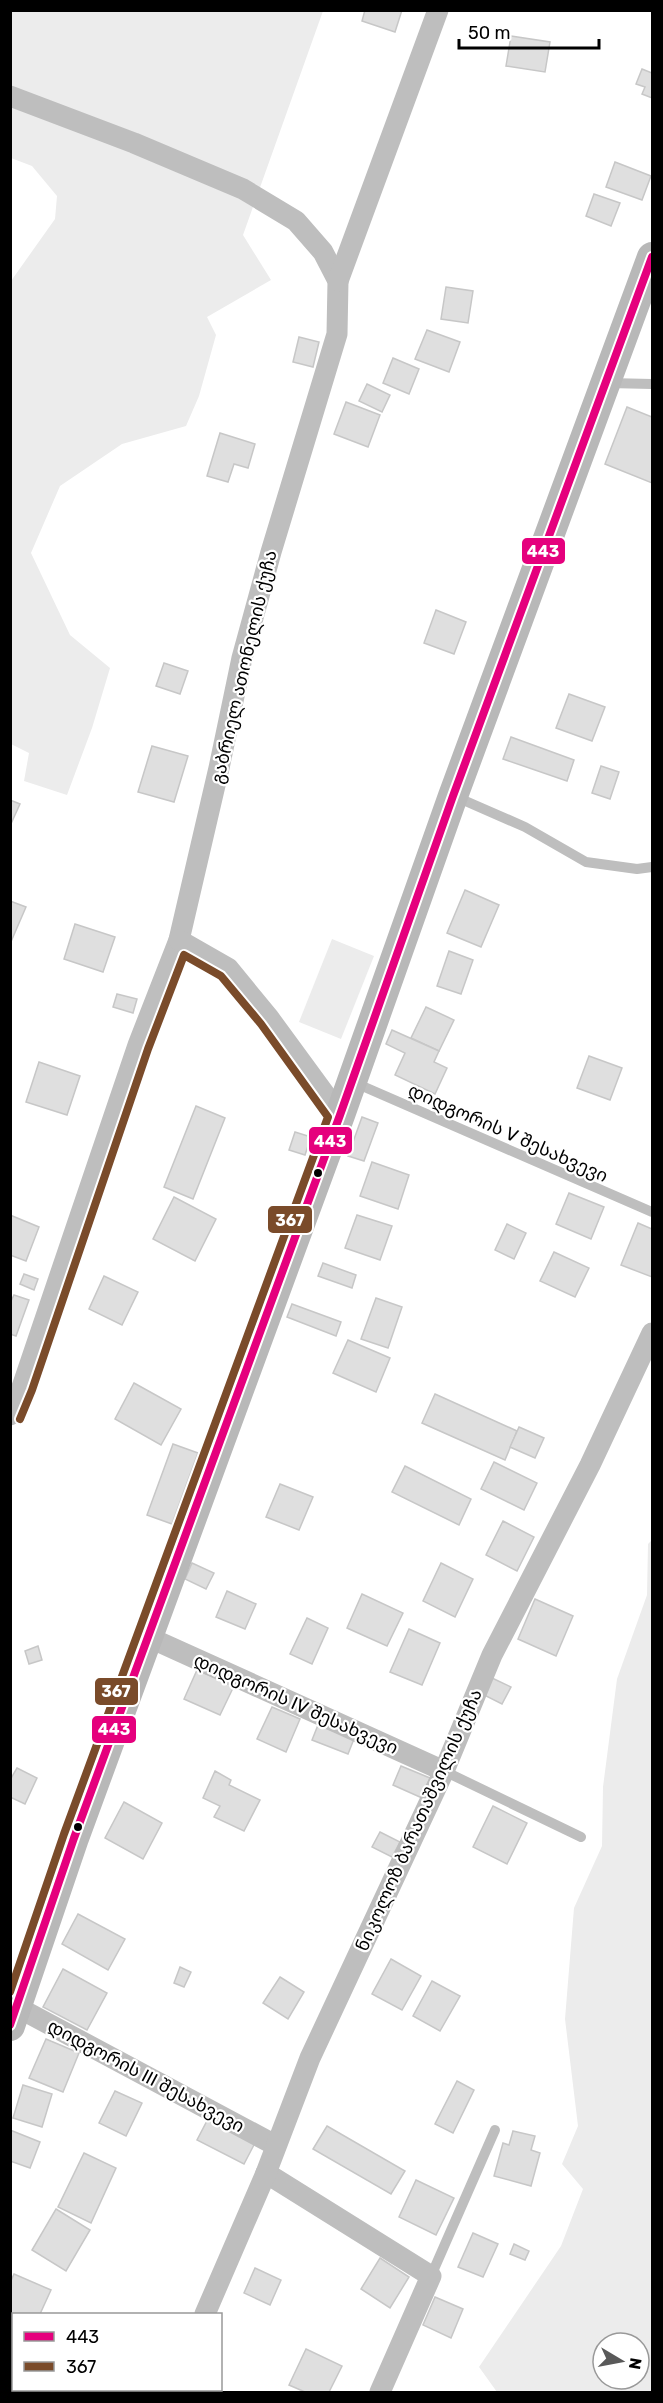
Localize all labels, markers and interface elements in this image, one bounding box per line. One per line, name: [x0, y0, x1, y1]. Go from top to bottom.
scale bar: [459, 12, 598, 50]
text: 50 m: [468, 22, 511, 44]
line badge: 443: [521, 537, 566, 565]
text: 443: [527, 542, 559, 561]
street label: გაბრიელ ათონელის ქუჩა: [206, 548, 282, 786]
street label: დიდგორის V შესახვევი: [405, 1079, 611, 1187]
line badge: 443: [308, 1126, 353, 1155]
text: 443: [314, 1132, 346, 1151]
unlabelled marker: [312, 1167, 324, 1179]
line badge: 367: [267, 1205, 313, 1234]
text: 367: [275, 1211, 305, 1230]
street label: დიდგორის IV შესახვევი: [190, 1649, 402, 1759]
line badge: 367: [94, 1677, 139, 1706]
text: 367: [101, 1682, 131, 1701]
street label: ნიკოლოზ ბარათაშვილის ქუჩა: [351, 1686, 487, 1954]
line badge: 443: [91, 1715, 137, 1744]
text: 443: [98, 1720, 130, 1739]
unlabelled marker: [72, 1821, 84, 1833]
street label: დიდგორის III შესახვევი: [44, 2015, 248, 2137]
legend: [12, 2313, 222, 2391]
text: 443: [66, 2326, 99, 2348]
north arrow: [591, 2331, 651, 2391]
text: 367: [66, 2356, 96, 2378]
text: N: [625, 2356, 646, 2371]

